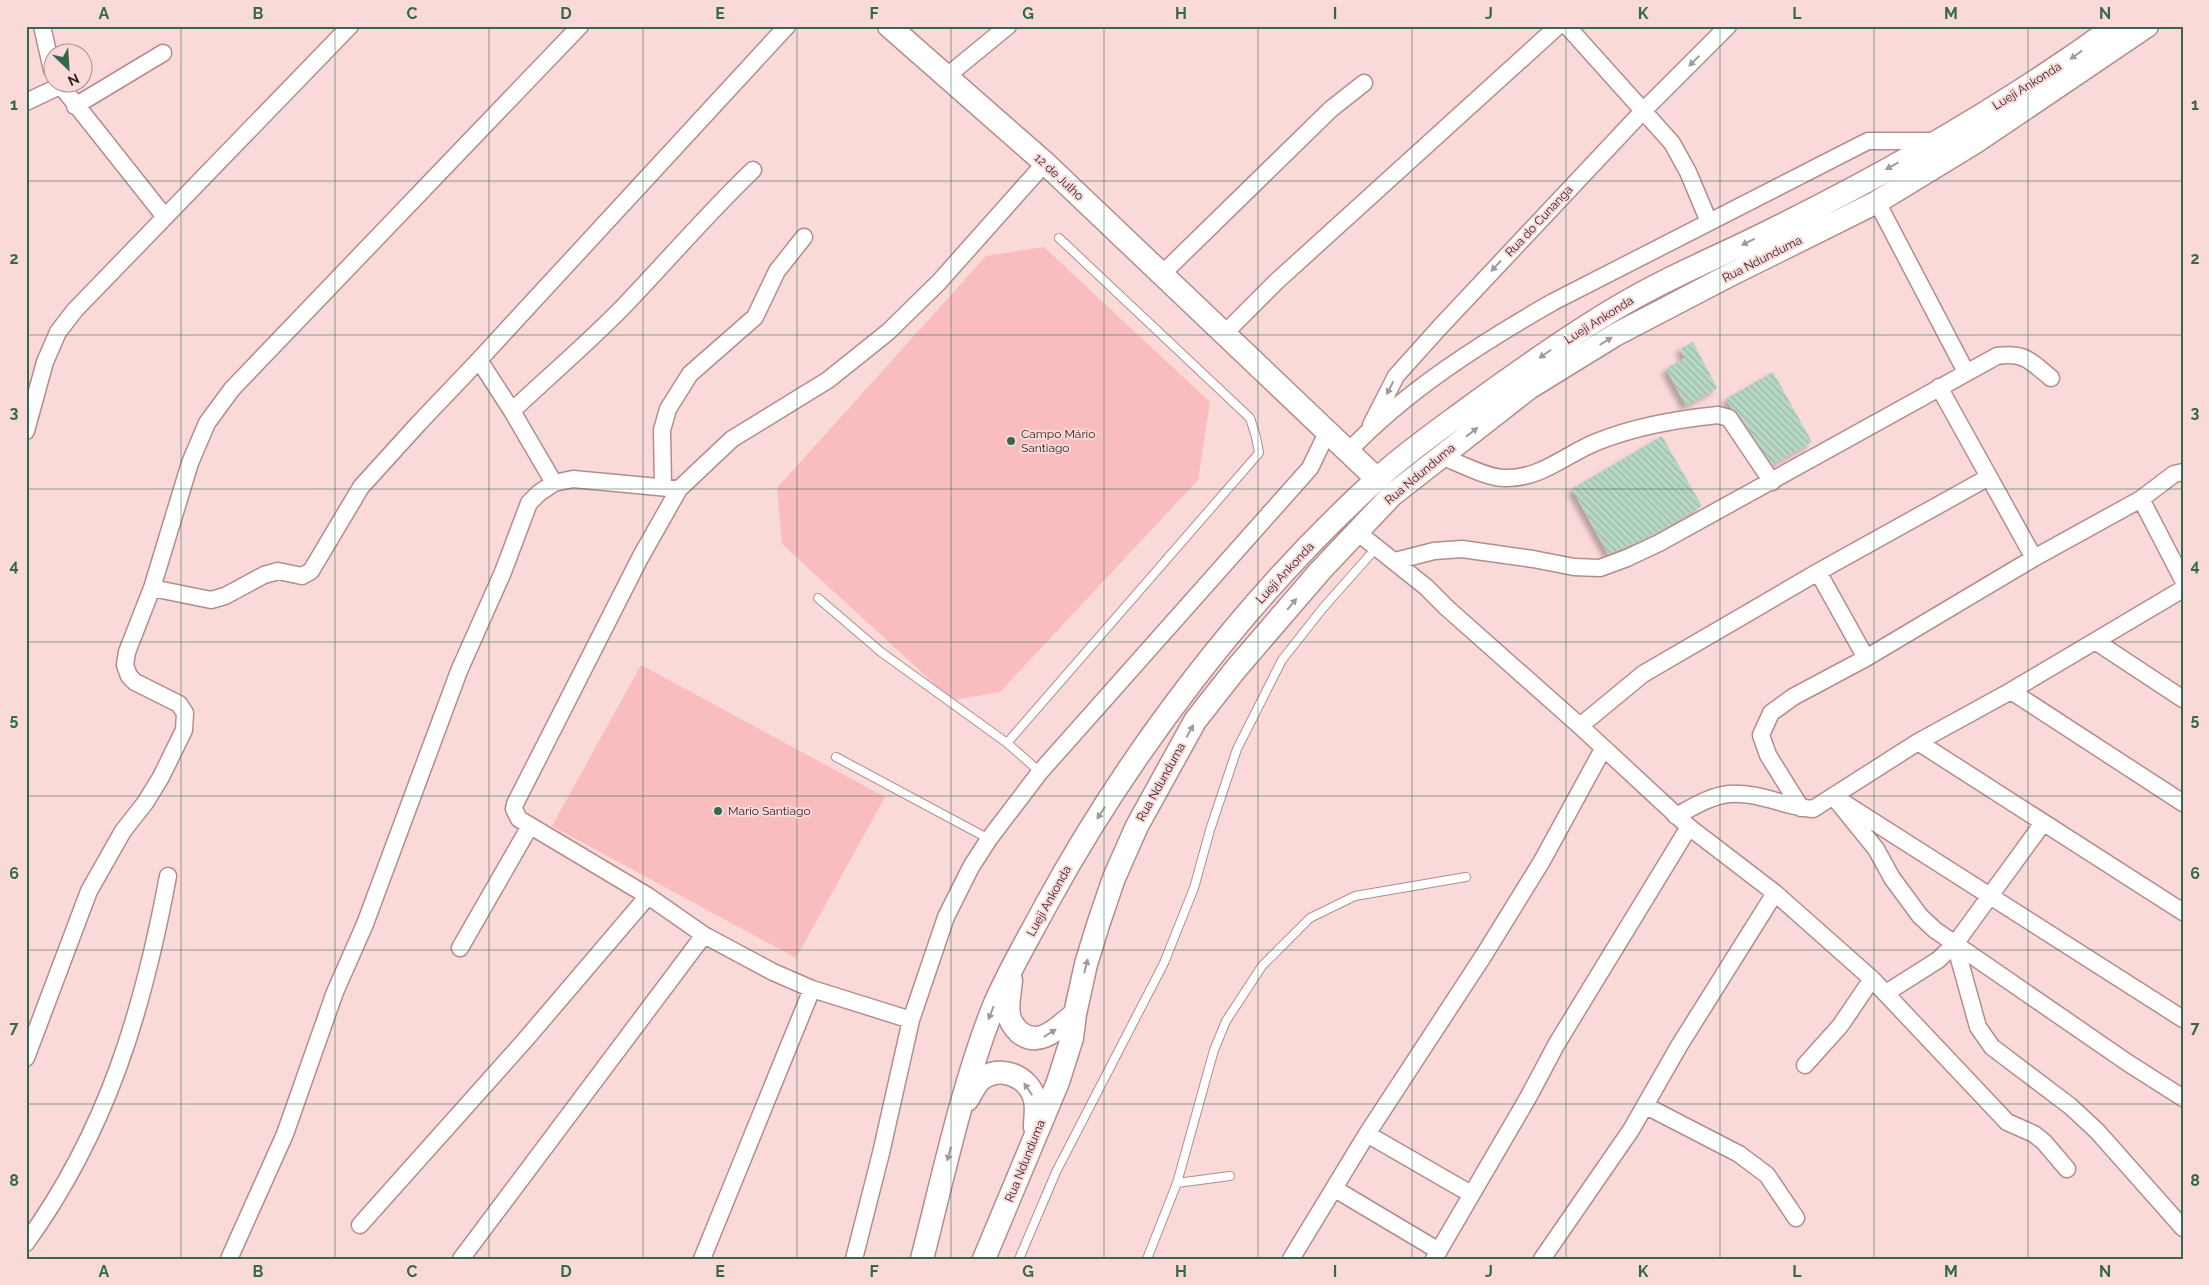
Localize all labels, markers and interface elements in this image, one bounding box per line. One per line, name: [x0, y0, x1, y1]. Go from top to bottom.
text: A: [99, 4, 110, 23]
text: B: [253, 4, 264, 23]
text: C: [407, 4, 418, 23]
text: D: [560, 4, 572, 23]
text: E: [715, 4, 725, 23]
text: F: [869, 4, 879, 23]
text: G: [1022, 4, 1034, 23]
text: H: [1175, 4, 1187, 23]
text: I: [1333, 4, 1337, 23]
text: J: [1485, 4, 1493, 23]
text: K: [1638, 4, 1649, 23]
text: L: [1792, 4, 1802, 23]
text: M: [1944, 4, 1958, 23]
text: N: [2099, 4, 2111, 23]
north arrow: [42, 42, 92, 92]
one-way arrow: [2069, 50, 2083, 60]
one-way arrow: [1688, 55, 1700, 67]
street label: Lueji Ankonda: [1990, 59, 2064, 113]
text: N: [65, 70, 82, 89]
text: 1: [10, 95, 18, 114]
text: 1: [2191, 95, 2199, 114]
street label: 12 de Julho: [1032, 151, 1086, 203]
one-way arrow: [1885, 161, 1898, 170]
street label: Rua do Cunanga: [1503, 183, 1575, 259]
street label: Rua Ndunduma: [1720, 233, 1804, 285]
one-way arrow: [1741, 238, 1755, 246]
text: 2: [9, 249, 19, 268]
text: 2: [2190, 249, 2200, 268]
one-way arrow: [1490, 260, 1502, 272]
street label: Lueji Ankonda: [1562, 293, 1636, 347]
one-way arrow: [1600, 336, 1613, 345]
one-way arrow: [1538, 349, 1552, 359]
one-way arrow: [1385, 381, 1393, 395]
text: 3: [10, 403, 19, 422]
text: 3: [2191, 403, 2200, 422]
place label: Campo Mário Santiago: [1021, 427, 1095, 455]
one-way arrow: [1465, 427, 1478, 438]
marker: Campo Mário Santiago: [1005, 435, 1017, 447]
street label: Rua Ndunduma: [1382, 441, 1458, 507]
street label: Lueji Ankonda: [1253, 540, 1317, 606]
text: 4: [9, 556, 19, 575]
text: 4: [2190, 556, 2200, 575]
one-way arrow: [1286, 598, 1297, 611]
text: 5: [10, 710, 19, 729]
text: 5: [2191, 710, 2200, 729]
one-way arrow: [1186, 723, 1194, 738]
street label: Rua Ndunduma: [1134, 740, 1188, 824]
place label: Mario Santiago: [728, 804, 811, 818]
marker: Mario Santiago: [712, 805, 724, 817]
one-way arrow: [1096, 806, 1105, 819]
street label: Lueji Ankonda: [1024, 863, 1074, 939]
text: 6: [9, 864, 19, 883]
text: 6: [2190, 864, 2200, 883]
one-way arrow: [1082, 959, 1090, 974]
one-way arrow: [987, 1006, 995, 1021]
text: 7: [10, 1018, 19, 1037]
text: 7: [2191, 1018, 2200, 1037]
one-way arrow: [1043, 1028, 1057, 1037]
one-way arrow: [1023, 1082, 1033, 1096]
street label: Rua Ndunduma: [1002, 1118, 1048, 1204]
one-way arrow: [945, 1147, 953, 1162]
text: 8: [9, 1171, 19, 1190]
text: 8: [2190, 1171, 2200, 1190]
text: A: [99, 1262, 110, 1281]
text: B: [253, 1262, 264, 1281]
text: C: [407, 1262, 418, 1281]
text: D: [560, 1262, 572, 1281]
text: E: [715, 1262, 725, 1281]
text: F: [869, 1262, 879, 1281]
text: G: [1022, 1262, 1034, 1281]
text: H: [1175, 1262, 1187, 1281]
text: I: [1333, 1262, 1337, 1281]
text: J: [1485, 1262, 1493, 1281]
text: K: [1638, 1262, 1649, 1281]
text: L: [1792, 1262, 1802, 1281]
text: M: [1944, 1262, 1958, 1281]
text: N: [2099, 1262, 2111, 1281]

